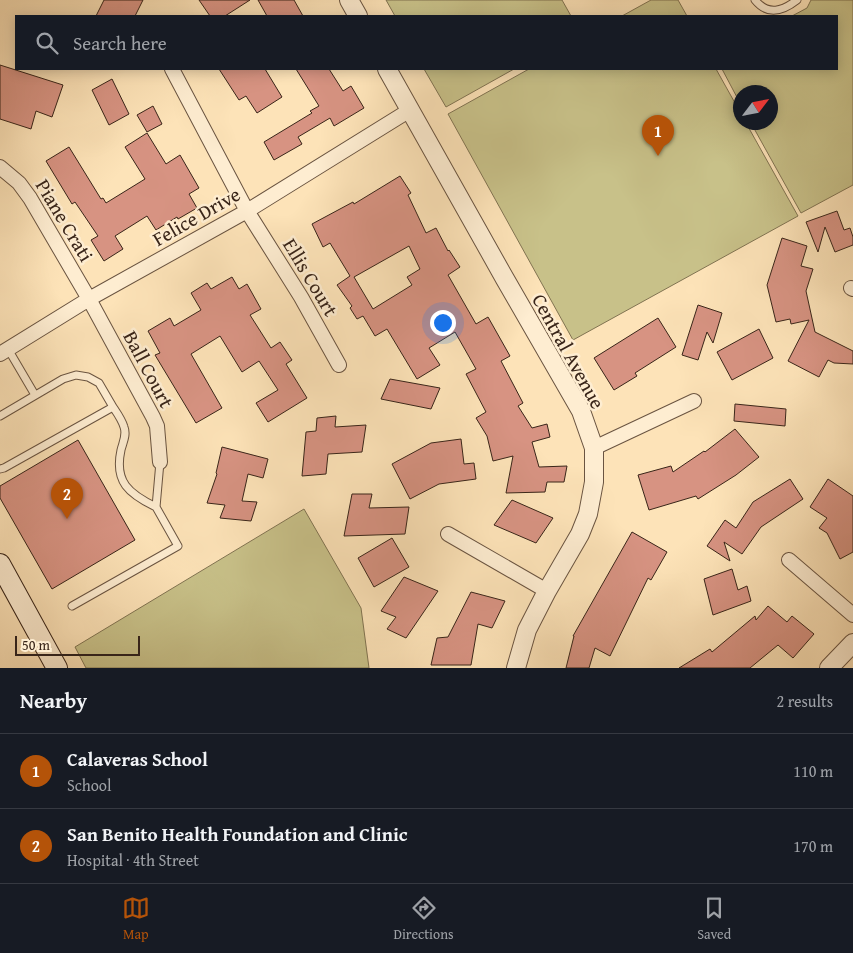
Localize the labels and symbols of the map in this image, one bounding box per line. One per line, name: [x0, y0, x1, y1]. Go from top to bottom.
north arrow: [733, 85, 778, 130]
pin: 1: [642, 115, 674, 156]
street label: Piane Crati: [29, 173, 101, 267]
street label: Felice Drive: [147, 179, 245, 253]
street label: Ellis Court: [276, 232, 346, 322]
street label: Central Avenue: [525, 288, 613, 414]
your location: [430, 310, 456, 336]
street label: Ball Court: [117, 325, 181, 413]
pin: 2: [51, 478, 83, 519]
scale bar: [15, 633, 140, 656]

